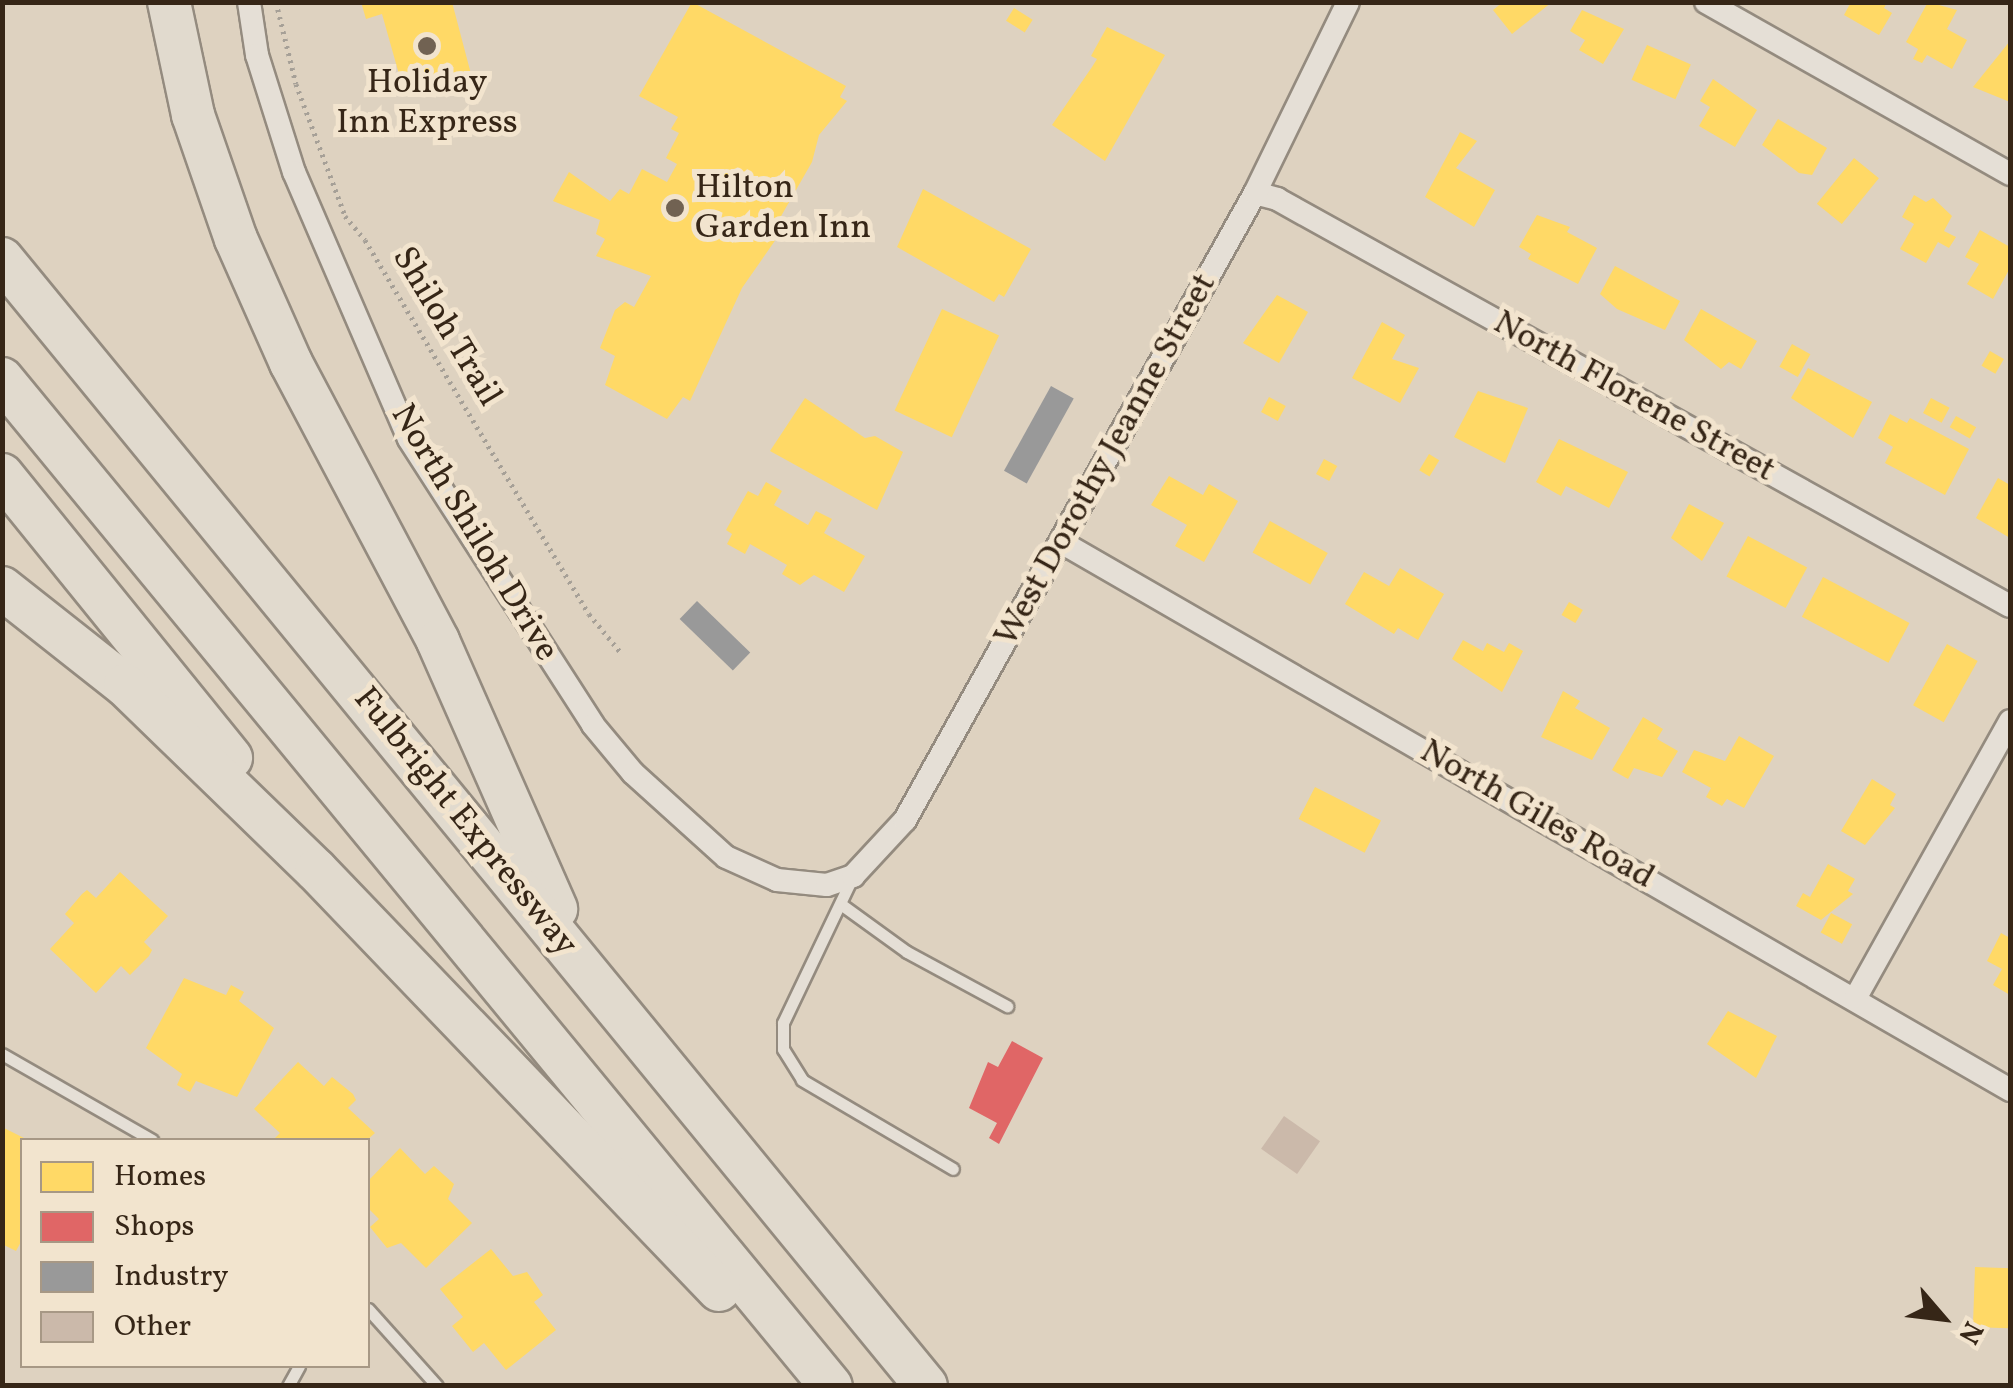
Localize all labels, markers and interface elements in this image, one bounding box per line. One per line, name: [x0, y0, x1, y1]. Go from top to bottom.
marker: Holiday Inn Express: [416, 35, 438, 57]
place label: Holiday Inn Express: [336, 62, 518, 144]
place label: Hilton Garden Inn: [695, 167, 871, 249]
marker: Hilton Garden Inn: [664, 197, 686, 219]
street label: Shiloh Trail: [382, 239, 510, 415]
street label: West Dorothy Jeanne Street: [986, 266, 1226, 654]
street label: North Florene Street: [1486, 302, 1782, 492]
street label: North Shiloh Drive: [381, 397, 567, 669]
street label: Fulbright Expressway: [344, 679, 586, 965]
street label: North Giles Road: [1412, 731, 1662, 899]
legend: [20, 1138, 370, 1368]
text: Homes: [114, 1156, 206, 1198]
text: Shops: [114, 1206, 194, 1248]
text: Industry: [114, 1256, 229, 1298]
north arrow: [1893, 1268, 1993, 1368]
text: Other: [114, 1306, 191, 1348]
text: N: [1948, 1314, 1992, 1350]

